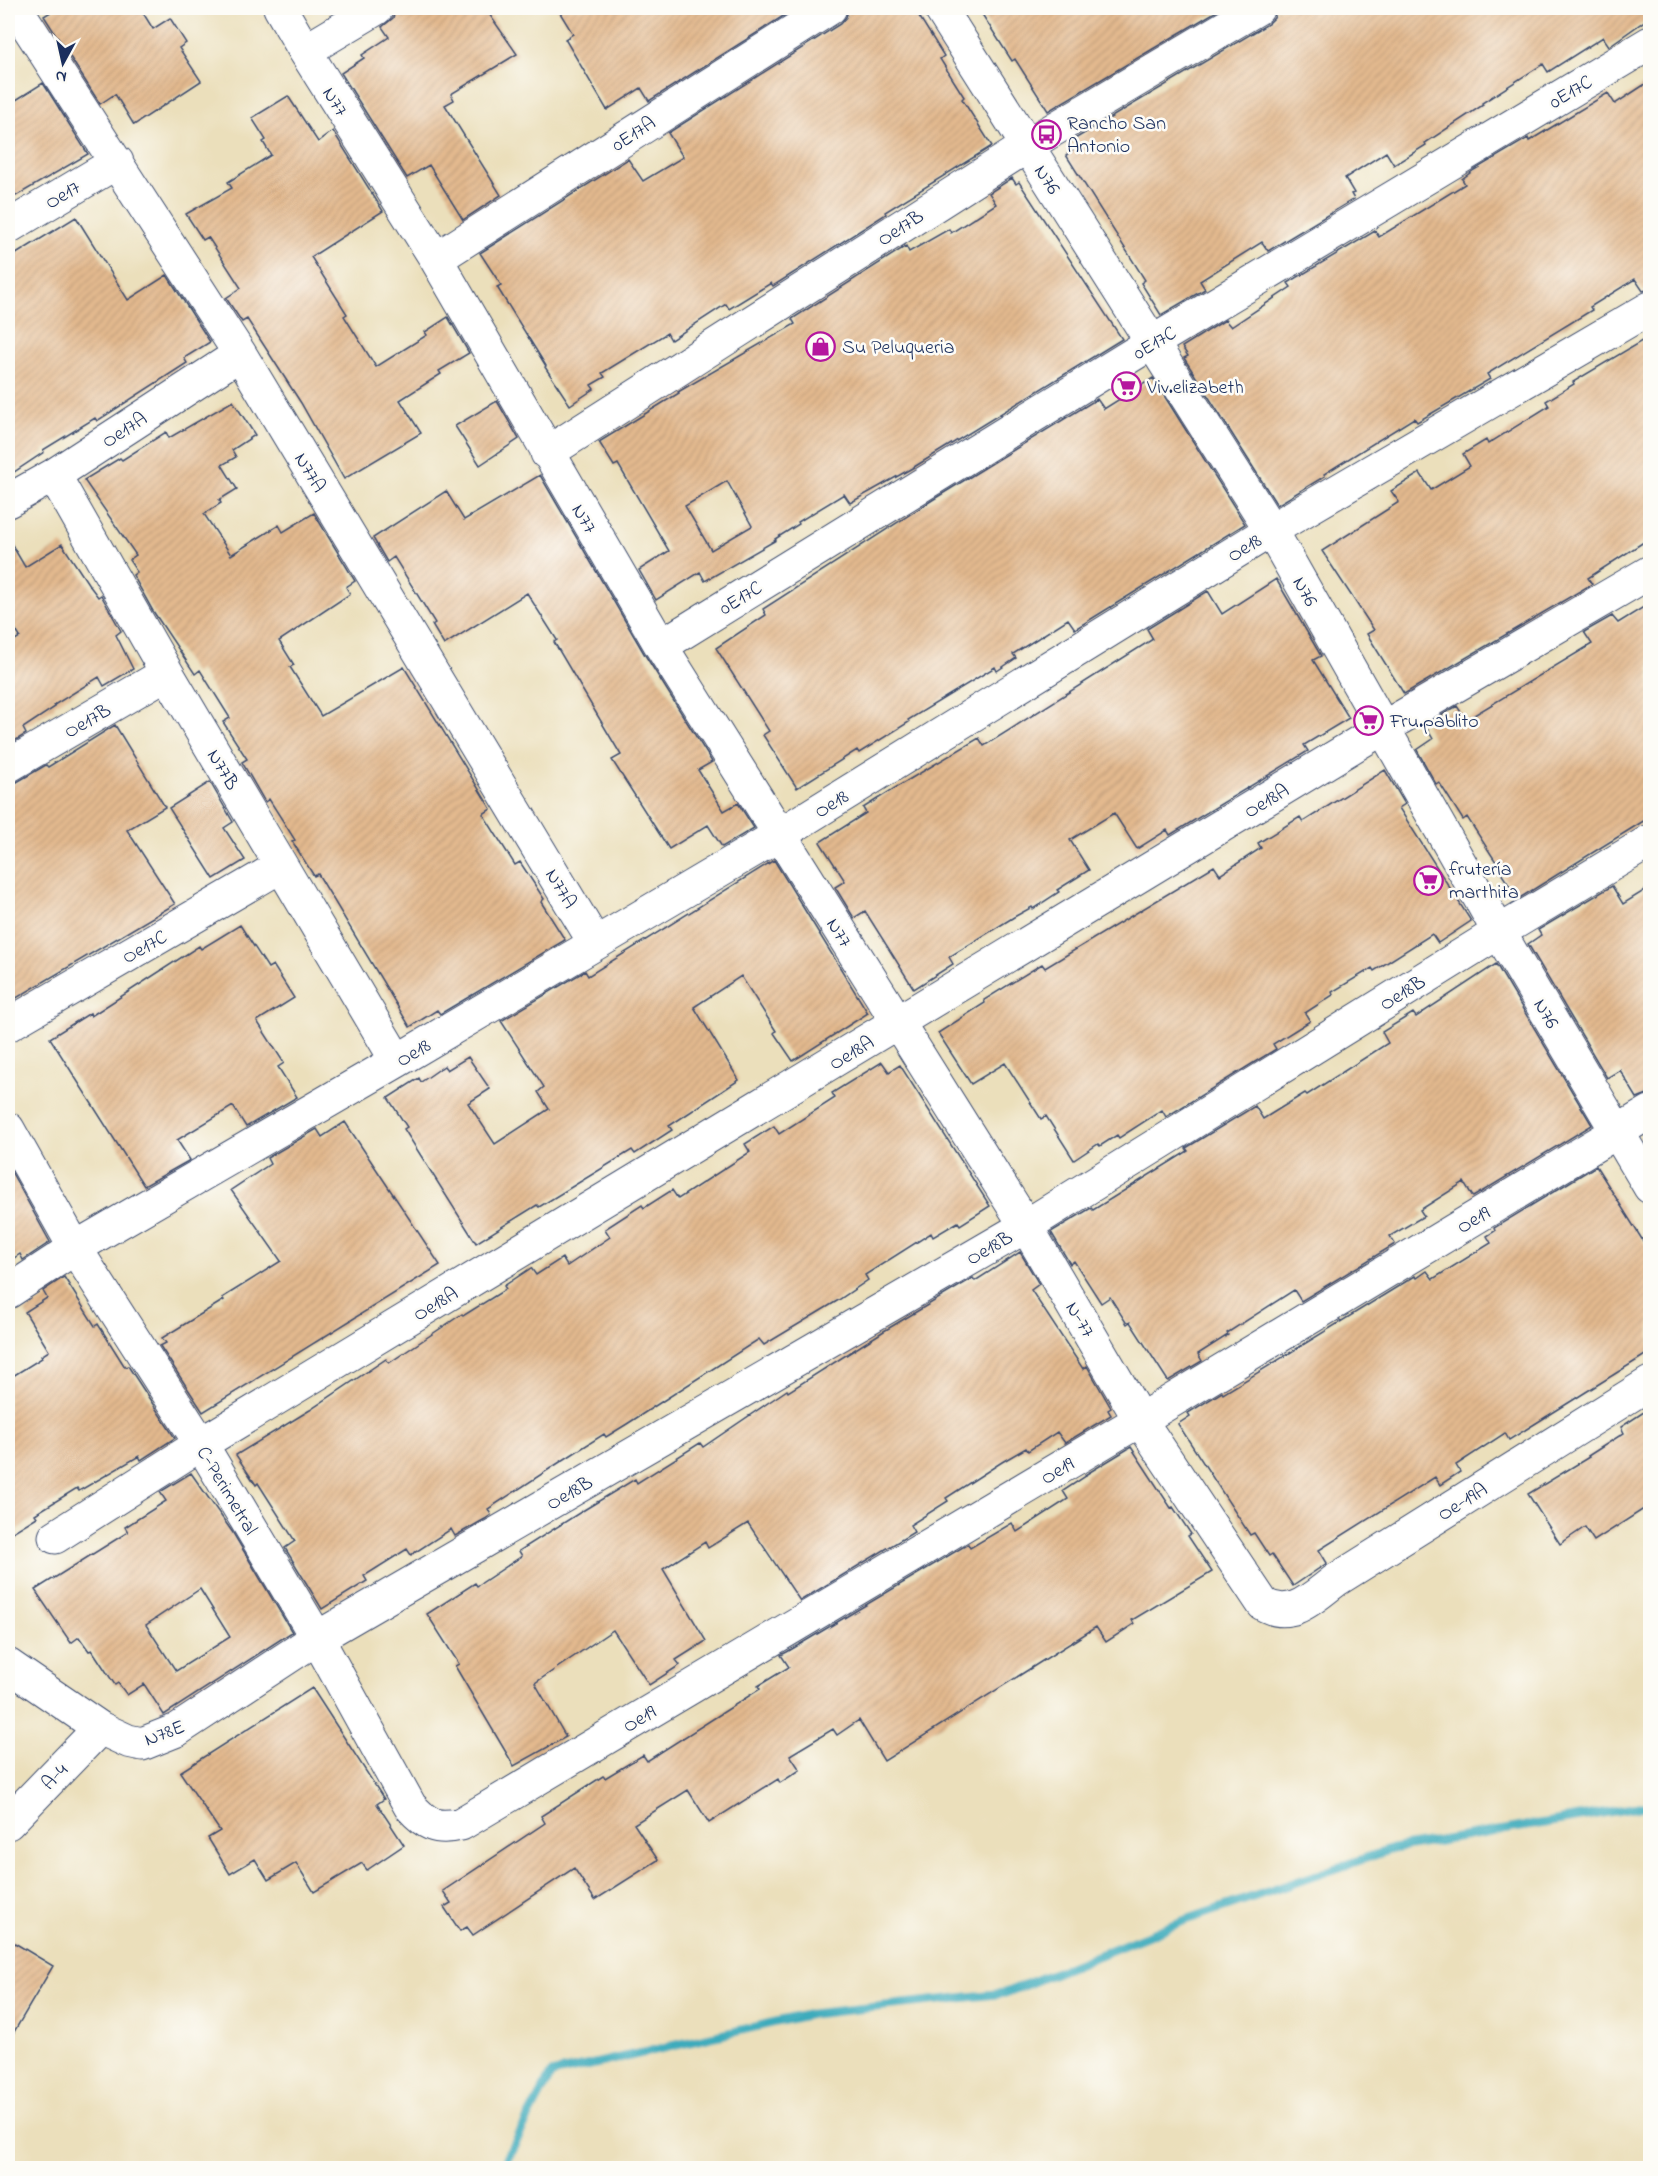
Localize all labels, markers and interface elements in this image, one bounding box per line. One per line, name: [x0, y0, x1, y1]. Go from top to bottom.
north arrow: [33, 33, 93, 93]
text: N: [54, 63, 68, 89]
street label: 0E17C: [1544, 69, 1599, 118]
street label: N77: [314, 82, 354, 123]
street label: 0E17A: [606, 110, 662, 160]
place label: Rancho San Antonio: [1067, 110, 1166, 162]
bus stop icon: Rancho San Antonio: [1030, 118, 1062, 150]
street label: N76: [1025, 160, 1066, 201]
street label: Oe17: [40, 174, 86, 218]
street label: Oe17B: [872, 203, 930, 255]
street label: 0E17C: [1128, 320, 1183, 369]
shop icon: Su Peluqueria: [805, 330, 837, 362]
place label: Su Peluqueria: [842, 334, 955, 363]
supermarket icon: Viv.elizabeth: [1110, 370, 1142, 402]
place label: Viv.elizabeth: [1146, 374, 1244, 403]
street label: Oe17A: [97, 406, 154, 457]
street label: N77A: [286, 448, 332, 499]
street label: N77: [563, 499, 603, 540]
street label: Oe18: [1222, 527, 1268, 571]
street label: N76: [1284, 572, 1324, 613]
street label: 0E17C: [714, 575, 769, 624]
street label: Oe17B: [59, 697, 117, 747]
supermarket icon: Fru.pablito: [1353, 704, 1385, 736]
place label: Fru.pablito: [1389, 708, 1479, 737]
street label: N77B: [198, 744, 245, 796]
street label: Oe18A: [1239, 777, 1295, 827]
street label: Oe18: [809, 783, 855, 827]
place label: frutería marthita: [1449, 856, 1519, 908]
street label: N77A: [537, 864, 583, 915]
supermarket icon: frutería marthita: [1412, 864, 1444, 896]
street label: N77: [818, 913, 858, 954]
street label: Oe17C: [117, 924, 173, 973]
street label: Oe18B: [1375, 969, 1432, 1020]
street label: N76: [1525, 994, 1565, 1035]
street label: Oe18A: [824, 1029, 880, 1079]
street label: Oe18: [391, 1032, 437, 1076]
street label: Oe19: [1452, 1200, 1497, 1242]
street label: Oe18B: [962, 1224, 1019, 1274]
street label: Oe18A: [408, 1280, 464, 1330]
street label: N-77: [1057, 1297, 1101, 1344]
street label: C-Perimetral: [188, 1441, 264, 1541]
street label: Oe19: [1036, 1451, 1081, 1493]
street label: Oe18B: [542, 1469, 599, 1519]
street label: Oe-19A: [1433, 1476, 1494, 1530]
street label: Oe19: [618, 1699, 663, 1741]
street label: N78E: [140, 1713, 189, 1755]
street label: A-4: [36, 1758, 76, 1798]

